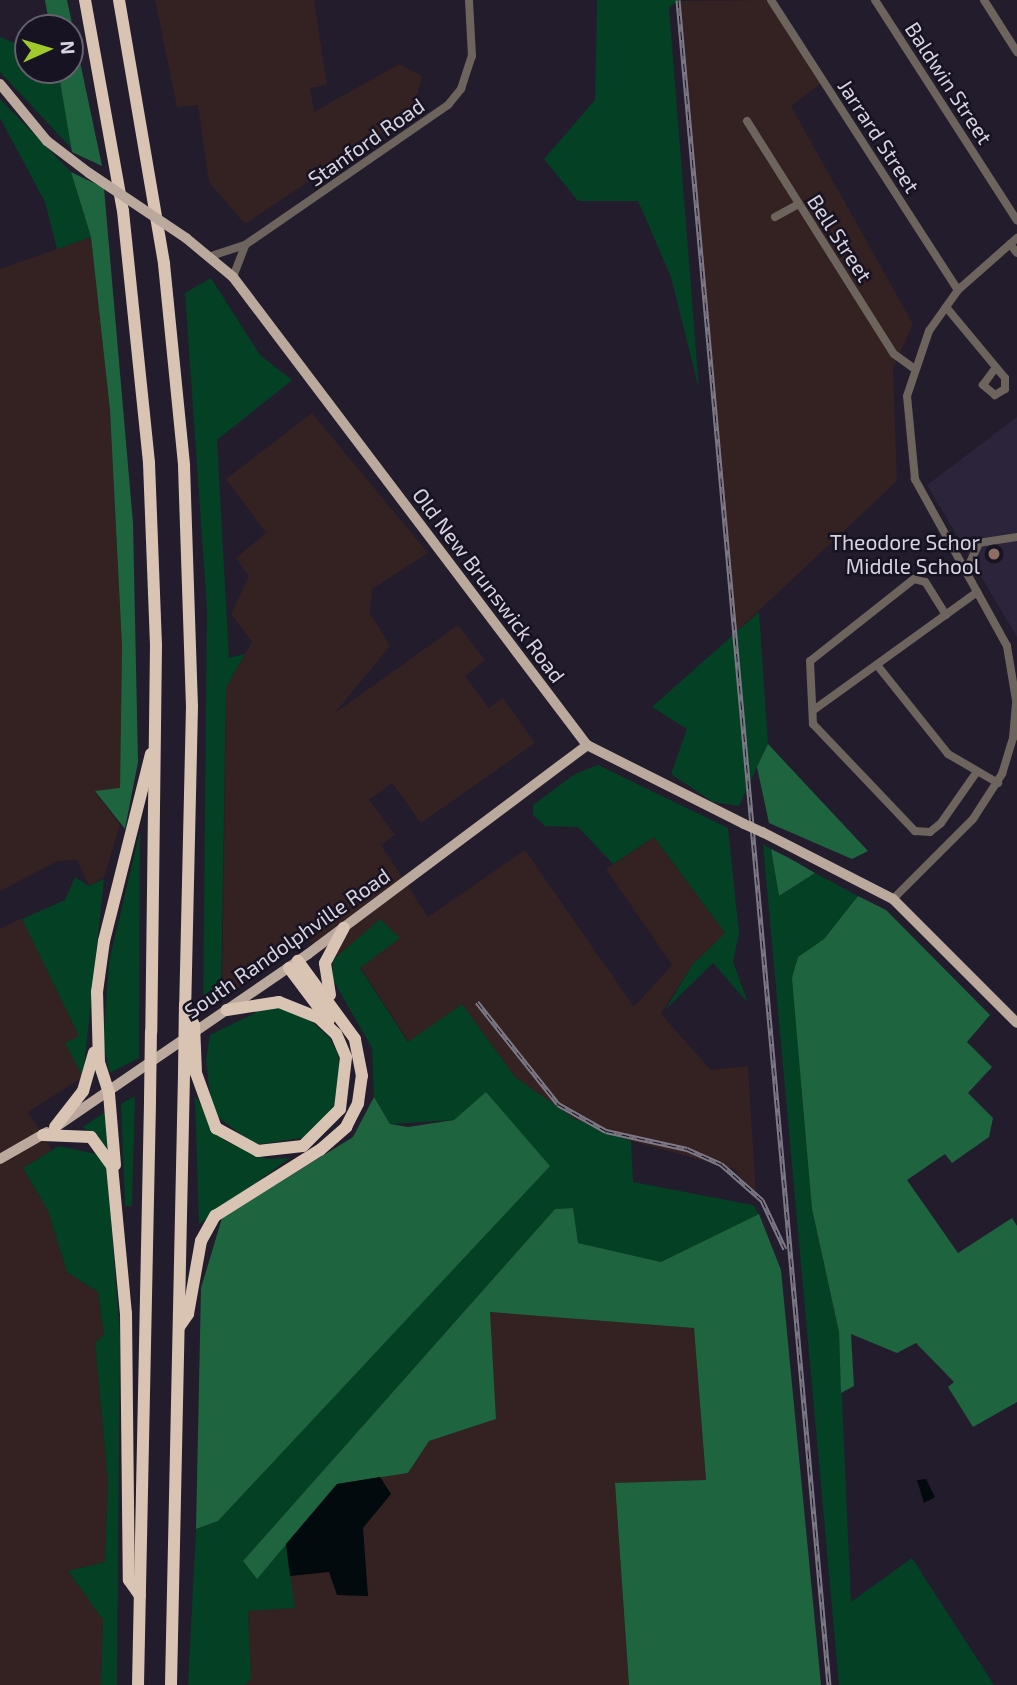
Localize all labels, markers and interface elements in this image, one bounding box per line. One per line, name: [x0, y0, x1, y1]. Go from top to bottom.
north arrow: [14, 14, 84, 84]
street label: Baldwin Street: [900, 17, 998, 149]
text: N: [57, 40, 80, 55]
street label: Jarrard Street: [833, 74, 925, 198]
street label: Stanford Road: [303, 93, 429, 191]
street label: Bell Street: [802, 189, 878, 287]
street label: Old New Brunswick Road: [407, 482, 571, 688]
place label: Theodore Schor Middle School: [830, 529, 980, 579]
marker: Theodore Schor Middle School: [986, 546, 1002, 562]
street label: South Randolphville Road: [179, 862, 395, 1024]

